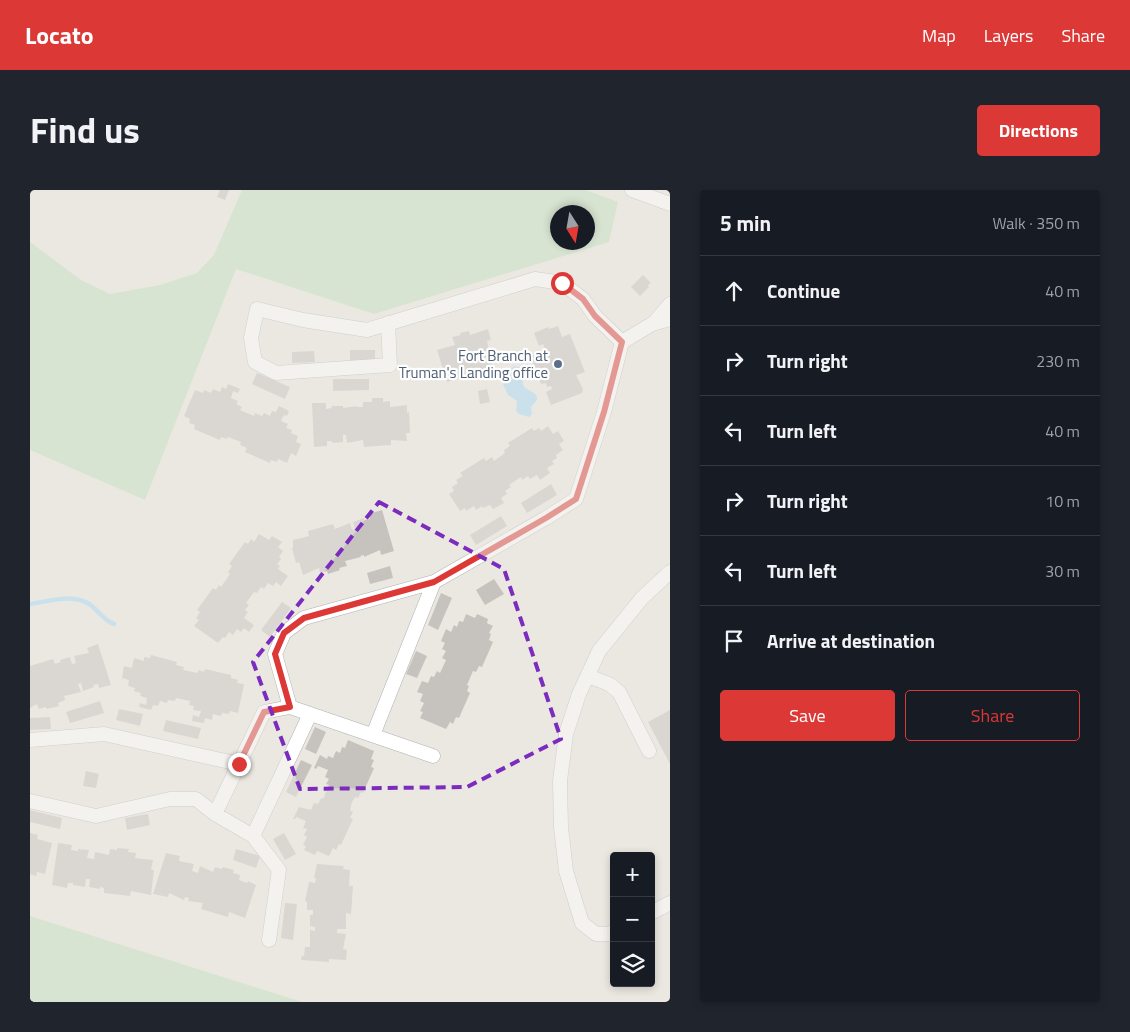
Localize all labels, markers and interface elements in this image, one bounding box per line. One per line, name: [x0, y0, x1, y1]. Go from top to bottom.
text: Locato: [25, 17, 94, 53]
text: Map: [922, 22, 956, 49]
text: Layers: [984, 22, 1033, 49]
text: Share: [1061, 22, 1105, 49]
text: Find us: [30, 103, 140, 157]
button: Directions: [977, 105, 1100, 156]
north arrow: [550, 205, 595, 250]
text: 5 min: [720, 207, 771, 239]
text: Walk · 350 m: [992, 211, 1080, 235]
route start: [551, 272, 574, 295]
text: Continue: [767, 276, 840, 305]
icon: ahead: [720, 277, 748, 305]
text: 40 m: [1045, 279, 1080, 303]
place label: Fort Branch at Truman's Landing office: [399, 344, 549, 384]
text: Turn right: [767, 346, 848, 375]
icon: right: [720, 347, 748, 375]
text: 230 m: [1036, 349, 1080, 373]
marker: Fort Branch at Truman's Landing office: [552, 358, 564, 370]
text: Turn left: [767, 416, 837, 445]
icon: left: [720, 417, 748, 445]
text: 40 m: [1045, 419, 1080, 443]
text: Turn right: [767, 486, 848, 515]
icon: right: [720, 487, 748, 515]
text: 10 m: [1045, 489, 1080, 513]
text: Turn left: [767, 556, 837, 585]
icon: left: [720, 557, 748, 585]
text: 30 m: [1045, 559, 1080, 583]
text: Arrive at destination: [767, 626, 935, 655]
icon: arrive: [720, 627, 748, 655]
button: Save: [720, 690, 895, 741]
button: Share: [905, 690, 1080, 741]
route end: [228, 753, 251, 776]
map controls: [610, 852, 655, 987]
button: +: [610, 852, 655, 897]
button: −: [610, 897, 655, 942]
button: layers: [610, 942, 655, 987]

